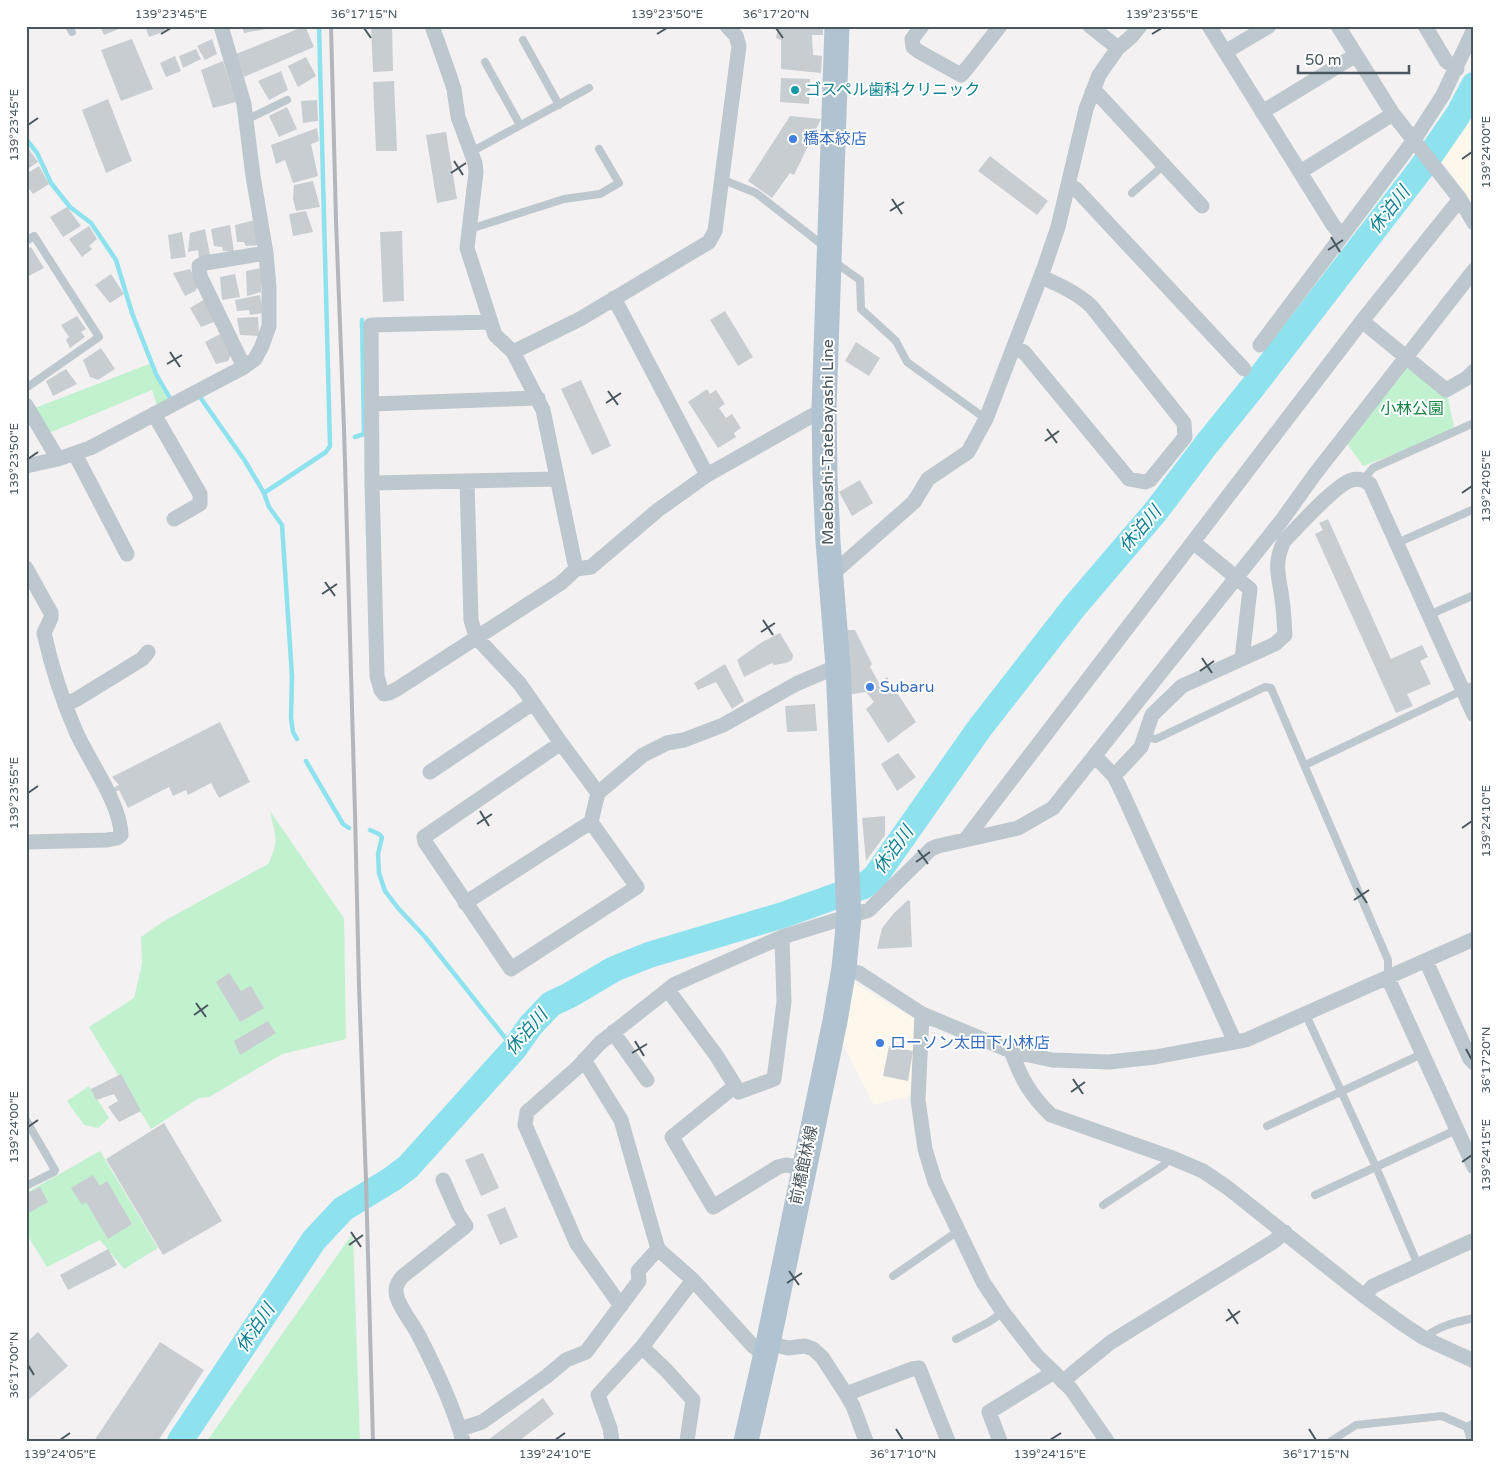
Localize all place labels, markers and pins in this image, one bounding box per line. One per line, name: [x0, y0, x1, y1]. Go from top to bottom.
place label: ゴスペル歯科クリニック: [805, 80, 980, 100]
marker: ゴスペル歯科クリニック: [789, 84, 801, 96]
place label: 橋本絞店: [803, 129, 867, 149]
marker: 橋本絞店: [787, 133, 799, 145]
place label: Subaru: [880, 677, 934, 697]
marker: Subaru: [864, 681, 876, 693]
place label: ローソン太田下小林店: [890, 1033, 1050, 1053]
marker: ローソン太田下小林店: [874, 1037, 886, 1049]

